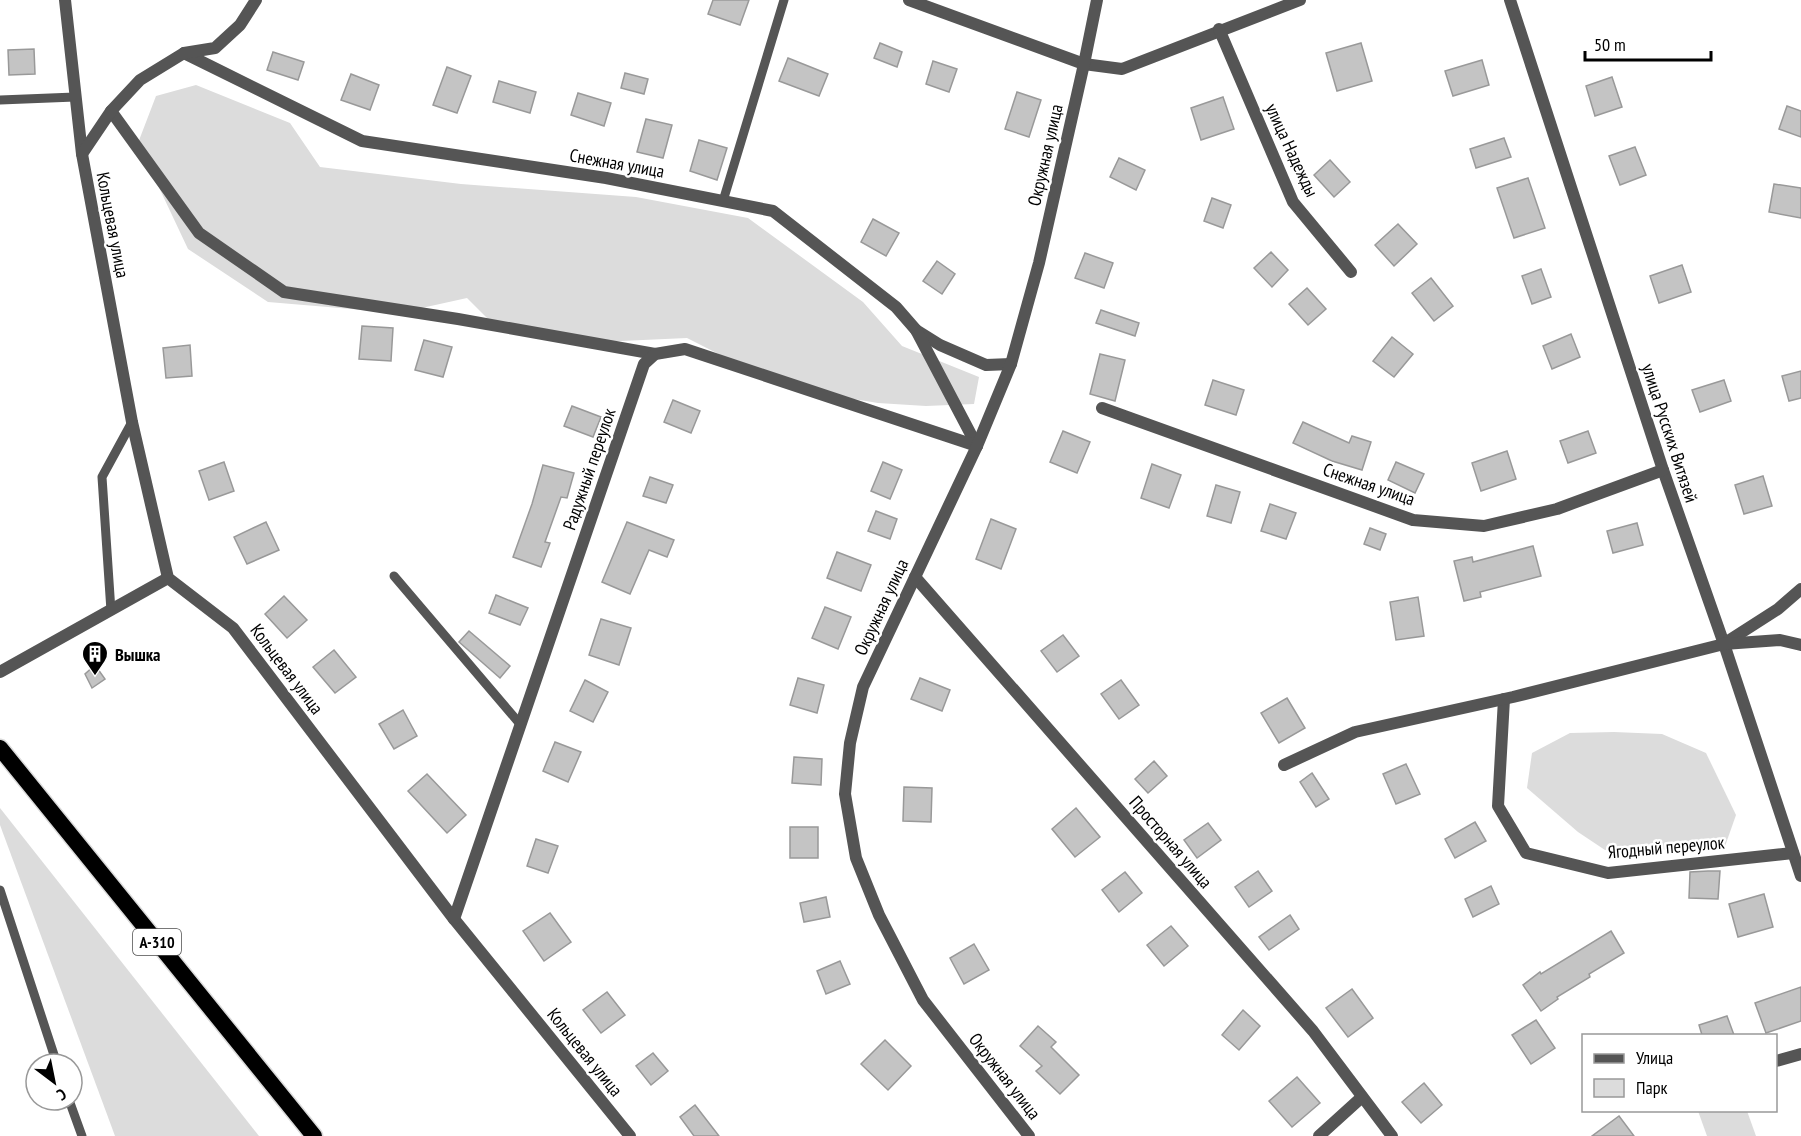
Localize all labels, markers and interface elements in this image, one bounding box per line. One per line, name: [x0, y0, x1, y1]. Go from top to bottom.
scale bar: [1585, 24, 1711, 62]
text: 50 m: [1594, 33, 1626, 56]
street label: улица Надежды: [1260, 100, 1324, 200]
street label: Окружная улица: [1022, 102, 1068, 208]
street label: Снежная улица: [568, 143, 666, 183]
street label: Кольцевая улица: [91, 170, 135, 280]
street label: улица Русских Витязей: [1637, 361, 1703, 505]
street label: Радужный переулок: [557, 405, 621, 533]
street label: Снежная улица: [1320, 458, 1418, 510]
street label: Окружная улица: [849, 555, 913, 659]
street label: Кольцевая улица: [246, 619, 328, 719]
building icon: Вышка: [80, 639, 110, 677]
place label: Вышка: [115, 643, 161, 666]
street label: Просторная улица: [1125, 791, 1217, 893]
street label: Ягодный переулок: [1607, 830, 1725, 864]
road number: А-310: [133, 929, 181, 955]
street label: Кольцевая улица: [542, 1003, 628, 1101]
street label: Окружная улица: [964, 1028, 1046, 1124]
legend: [1582, 1034, 1777, 1112]
text: Улица: [1636, 1046, 1673, 1069]
north arrow: [24, 1052, 84, 1112]
text: Парк: [1636, 1076, 1667, 1099]
text: С: [53, 1084, 70, 1106]

